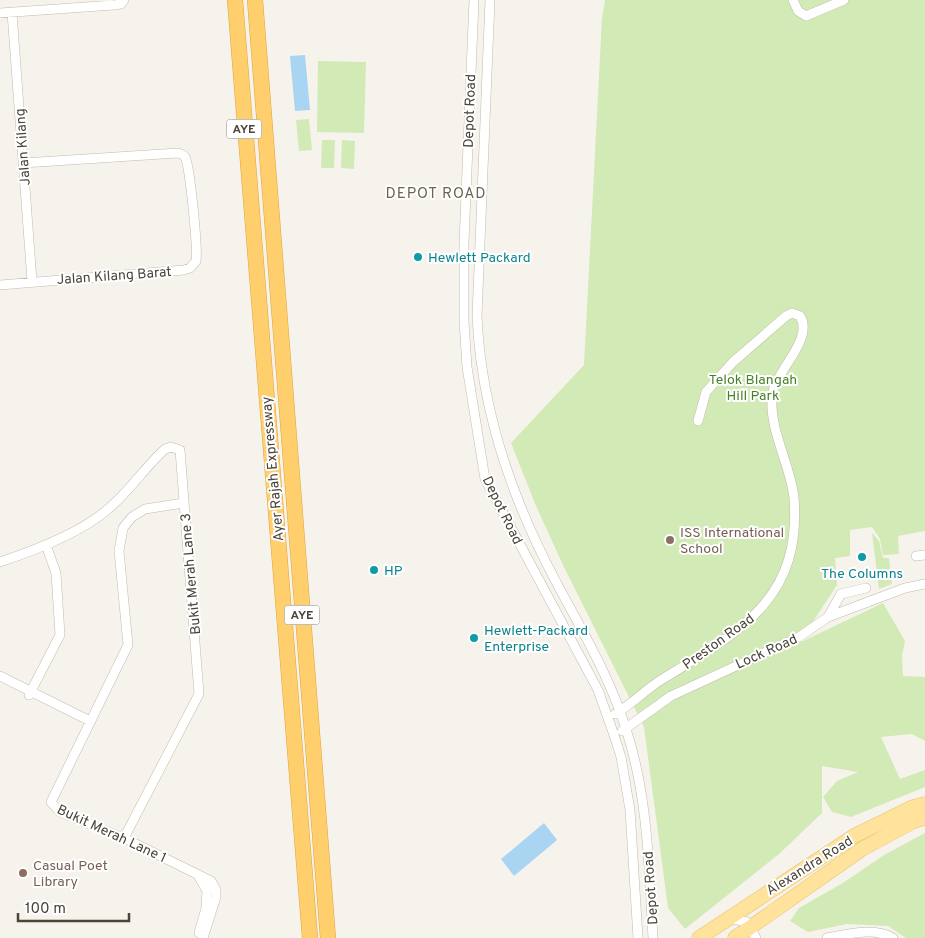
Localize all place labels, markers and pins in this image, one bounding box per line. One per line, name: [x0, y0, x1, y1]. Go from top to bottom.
place label: Hewlett Packard: [428, 250, 531, 267]
marker: Hewlett Packard: [412, 251, 424, 263]
place label: ISS International School: [680, 525, 784, 558]
marker: ISS International School: [664, 534, 676, 546]
marker: The Columns: [856, 551, 868, 563]
place label: HP: [384, 563, 403, 580]
marker: HP: [368, 564, 380, 576]
place label: The Columns: [821, 566, 903, 583]
place label: Hewlett-Packard Enterprise: [484, 623, 588, 656]
marker: Hewlett-Packard Enterprise: [468, 632, 480, 644]
place label: Casual Poet Library: [33, 858, 108, 891]
marker: Casual Poet Library: [17, 867, 29, 879]

